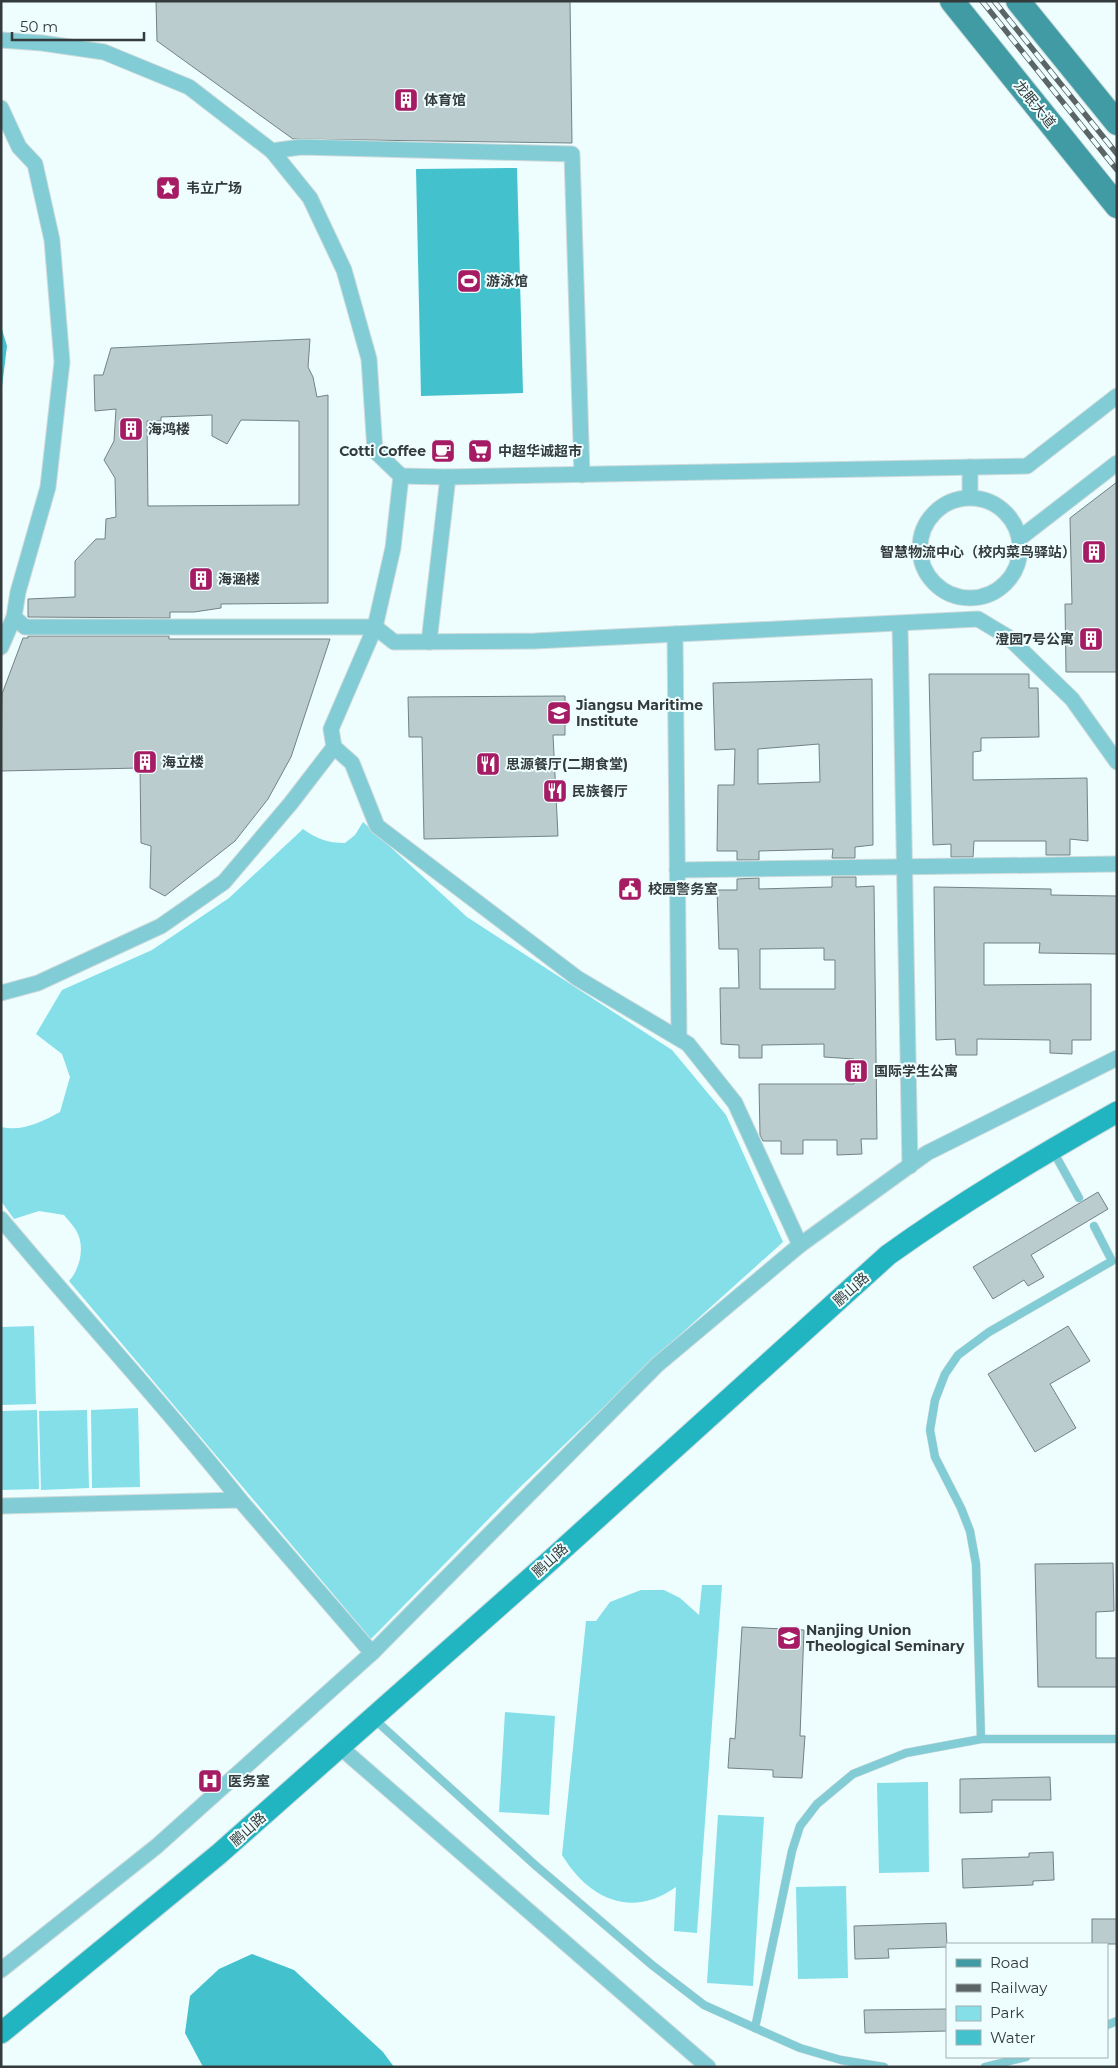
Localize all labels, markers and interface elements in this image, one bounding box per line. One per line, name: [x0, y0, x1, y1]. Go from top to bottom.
scale bar: [12, 10, 145, 42]
text: 50 m: [20, 17, 58, 36]
street label: 龙眠大道: [1010, 77, 1060, 131]
building icon: 体育馆: [393, 87, 419, 113]
place label: 体育馆: [424, 91, 466, 109]
place icon: 韦立广场: [155, 175, 181, 201]
place label: 韦立广场: [186, 179, 242, 197]
sports icon: 游泳馆: [456, 268, 482, 294]
place label: 游泳馆: [486, 272, 528, 290]
building icon: 海鸿楼: [118, 416, 144, 442]
place label: 海鸿楼: [148, 420, 190, 438]
cafe icon: Cotti Coffee: [430, 438, 456, 464]
supermarket icon: 中超华诚超市: [467, 438, 493, 464]
place label: Cotti Coffee: [339, 442, 426, 460]
place label: 中超华诚超市: [498, 442, 582, 460]
building icon: 智慧物流中心（校内菜鸟驿站）: [1081, 539, 1107, 565]
place label: 智慧物流中心（校内菜鸟驿站）: [880, 543, 1076, 561]
building icon: 海涵楼: [188, 566, 214, 592]
place label: 海涵楼: [218, 570, 260, 588]
building icon: 澄园7号公寓: [1078, 626, 1104, 652]
place label: 澄园7号公寓: [995, 630, 1074, 648]
place label: Jiangsu Maritime Institute: [575, 696, 703, 730]
school or university icon: Jiangsu Maritime Institute: [546, 700, 572, 726]
building icon: 海立楼: [132, 749, 158, 775]
restaurant icon: 思源餐厅(二期食堂): [475, 751, 501, 777]
place label: 海立楼: [162, 753, 204, 771]
place label: 思源餐厅(二期食堂): [506, 755, 628, 773]
restaurant icon: 民族餐厅: [542, 778, 568, 804]
place label: 民族餐厅: [572, 782, 628, 800]
public building icon: 校园警务室: [617, 876, 643, 902]
place label: 校园警务室: [648, 880, 718, 898]
building icon: 国际学生公寓: [843, 1058, 869, 1084]
place label: 国际学生公寓: [874, 1062, 958, 1080]
street label: 鹏山路: [829, 1268, 873, 1310]
street label: 鹏山路: [528, 1539, 572, 1581]
place label: Nanjing Union Theological Seminary: [806, 1621, 965, 1655]
school or university icon: Nanjing Union Theological Seminary: [776, 1625, 802, 1651]
hospital icon: 医务室: [197, 1768, 223, 1794]
place label: 医务室: [228, 1772, 270, 1790]
street label: 鹏山路: [226, 1808, 270, 1850]
legend: [946, 1943, 1108, 2058]
text: Road: [990, 1953, 1029, 1972]
text: Railway: [990, 1978, 1048, 1997]
text: Park: [990, 2003, 1024, 2022]
text: Water: [990, 2028, 1036, 2047]

